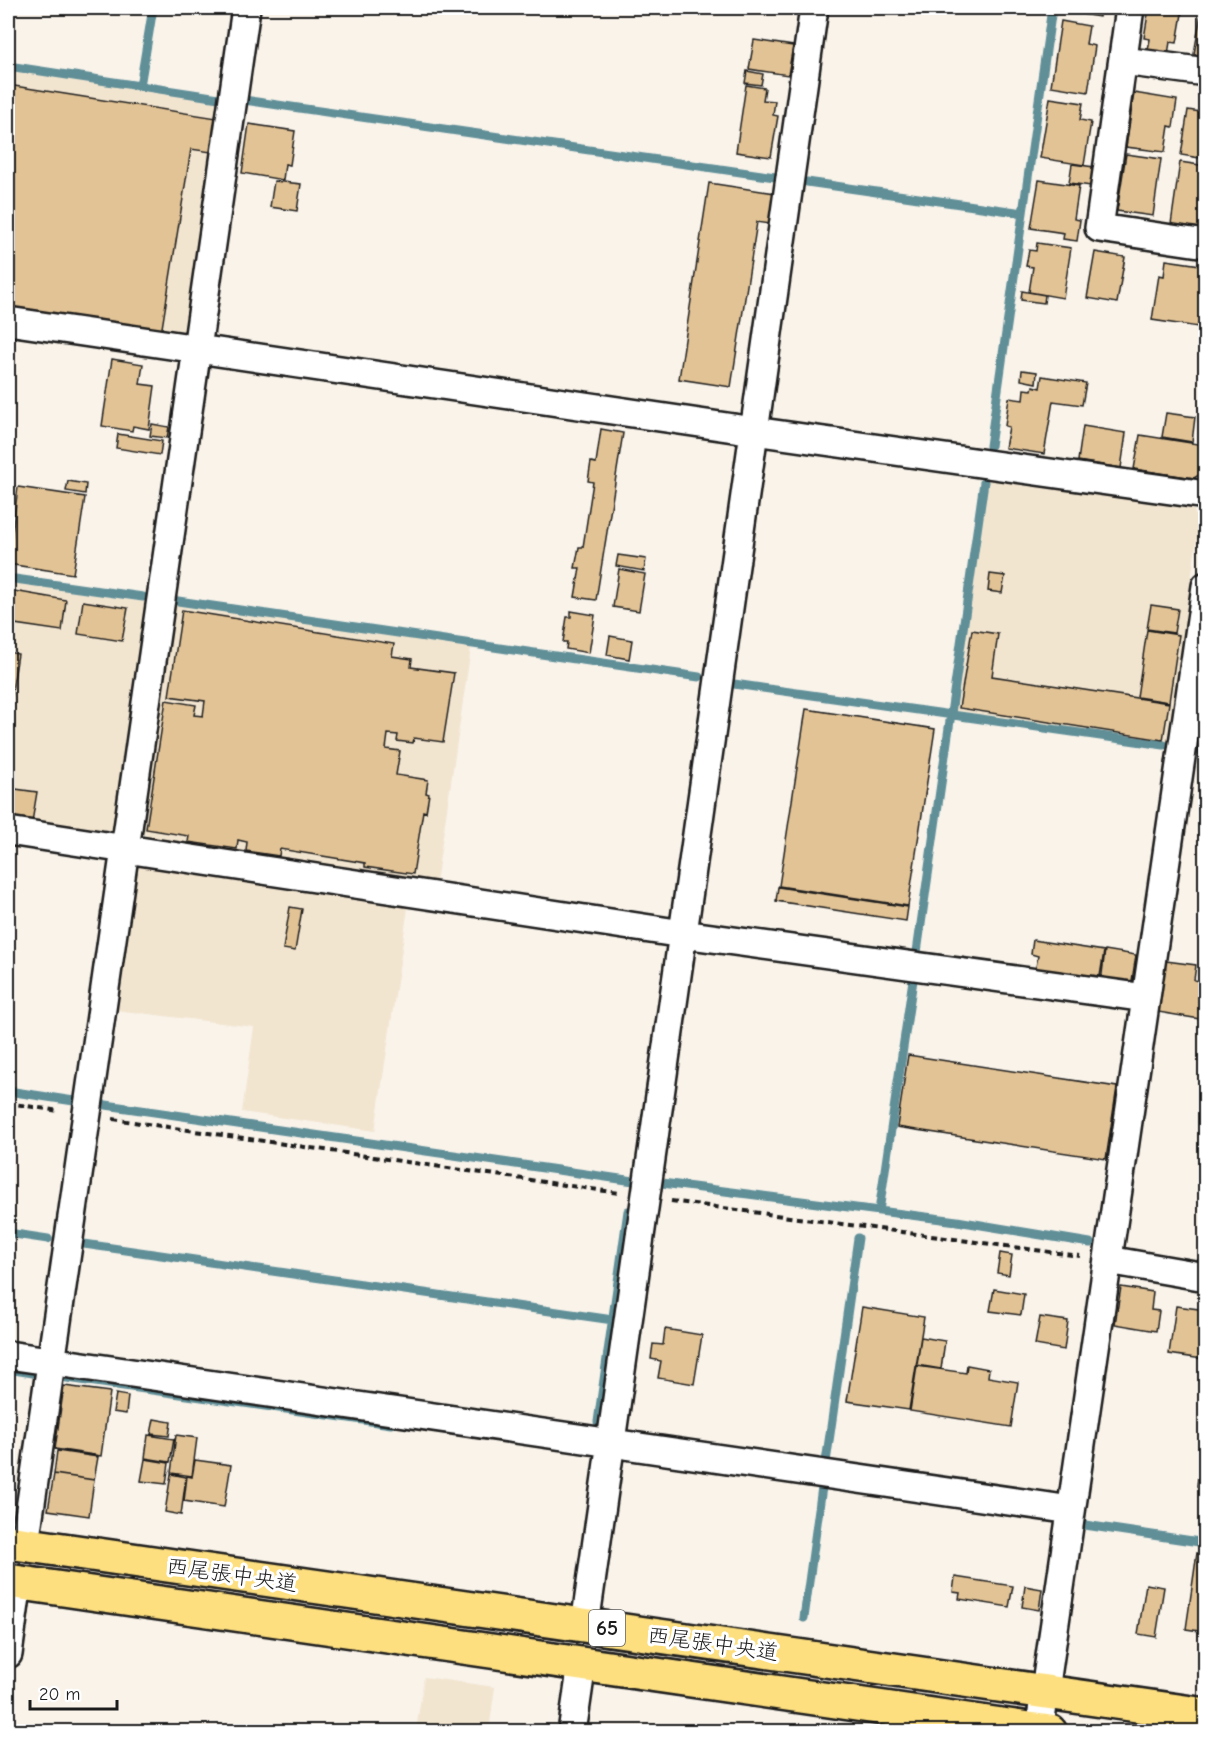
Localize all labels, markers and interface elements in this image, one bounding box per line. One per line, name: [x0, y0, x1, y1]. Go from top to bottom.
street label: 西尾張中央道: [165, 1553, 299, 1597]
road number: 65: [589, 1610, 625, 1646]
street label: 西尾張中央道: [646, 1622, 780, 1666]
scale bar: [30, 1673, 117, 1711]
text: 20 m: [39, 1684, 80, 1705]

